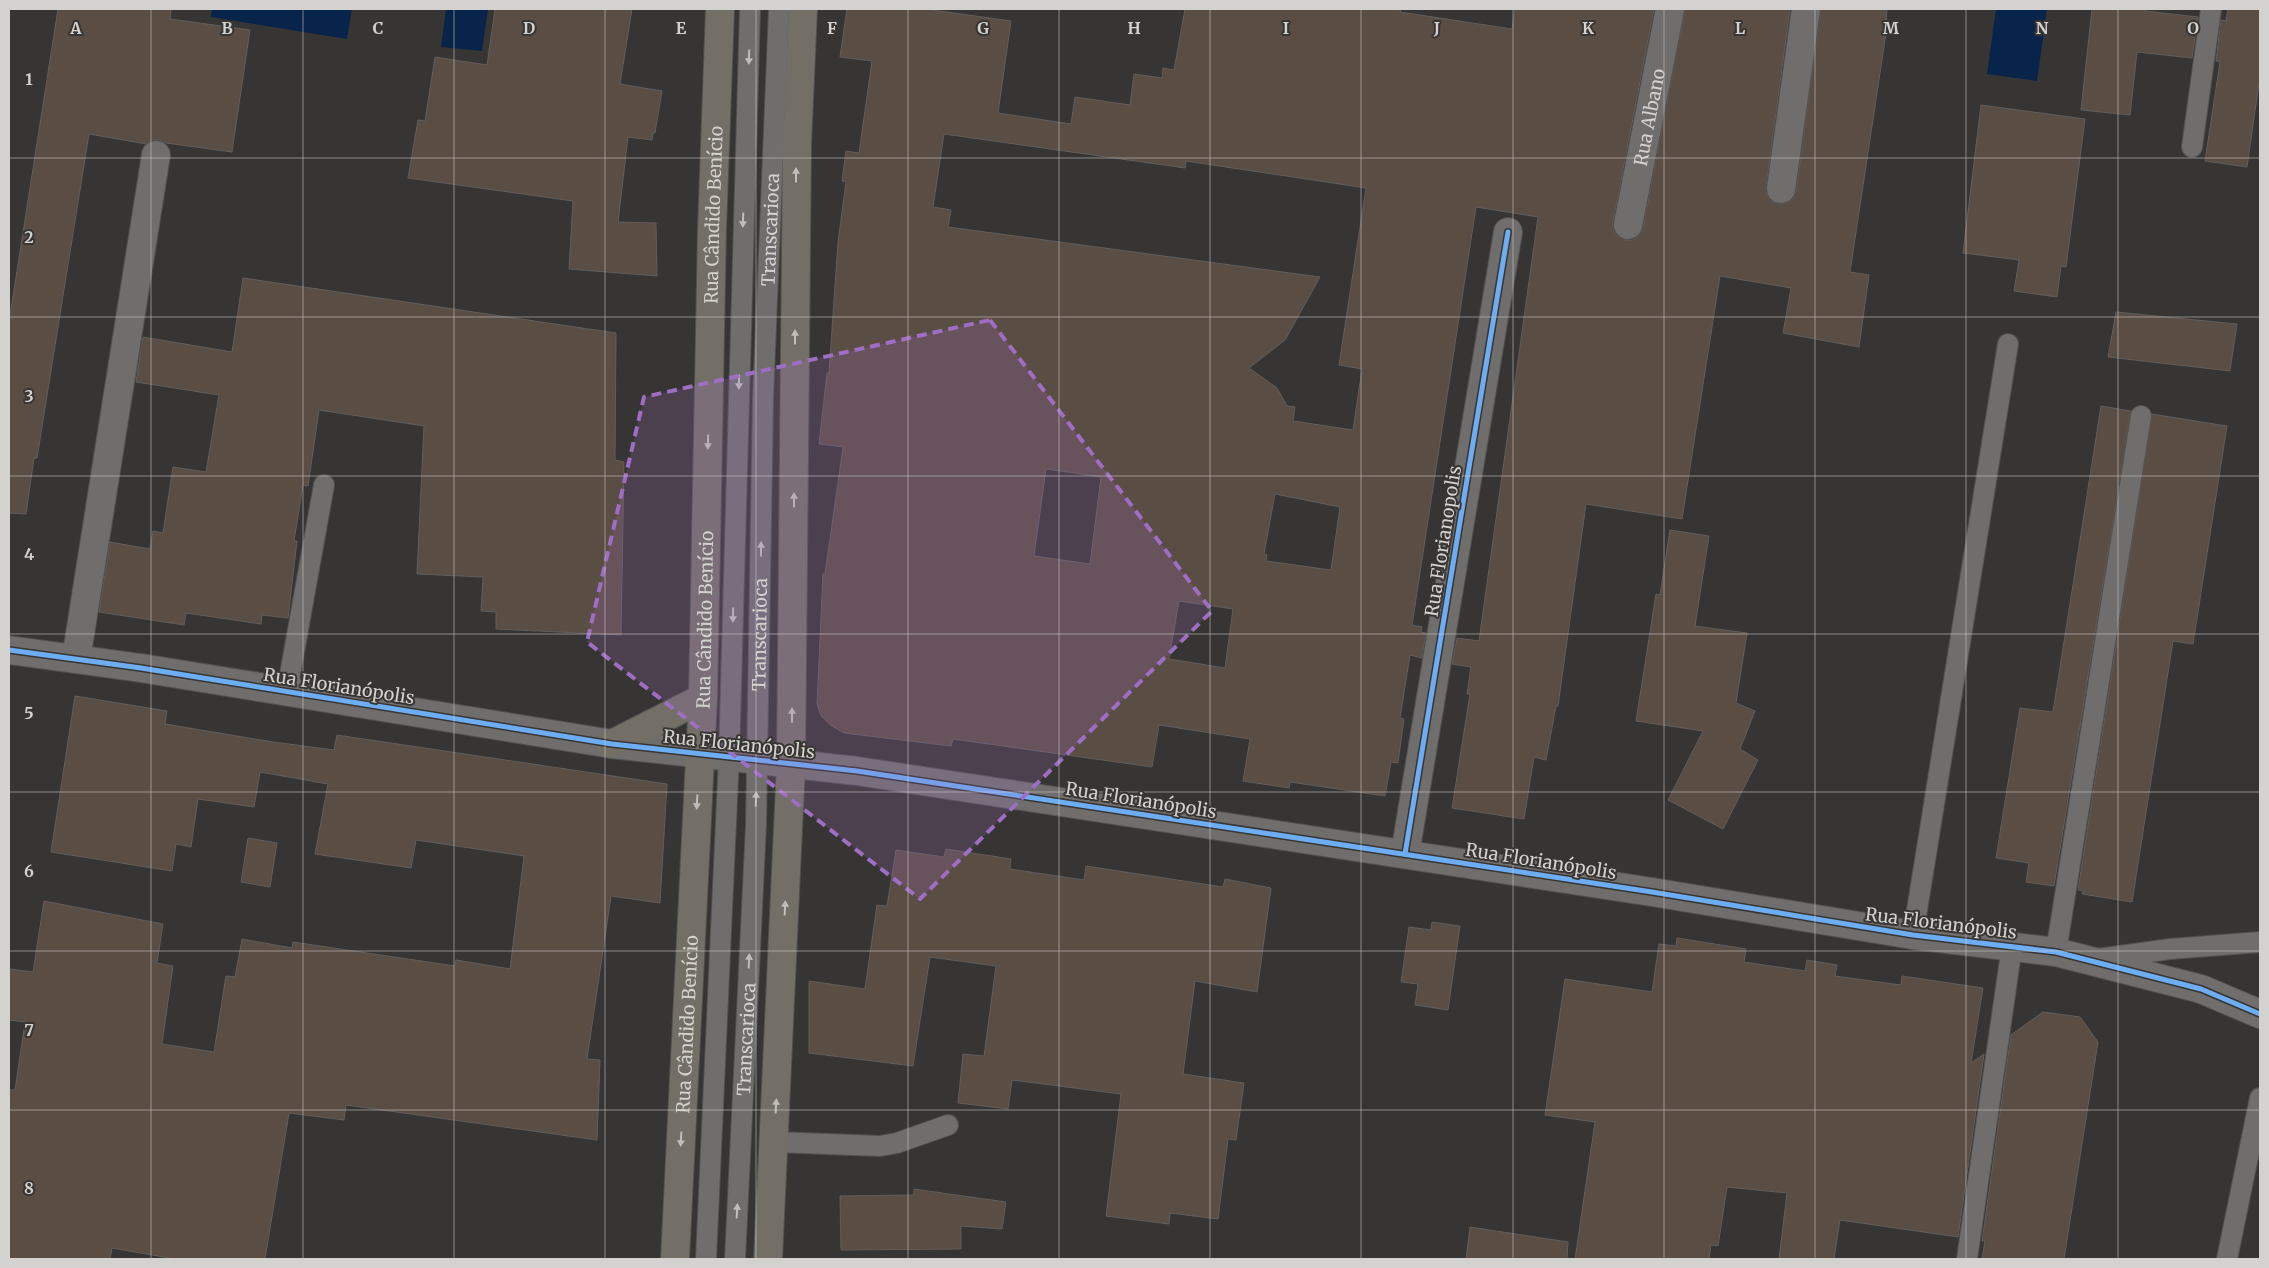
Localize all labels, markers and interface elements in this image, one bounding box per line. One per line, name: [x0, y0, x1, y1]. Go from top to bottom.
text: A: [69, 18, 82, 38]
text: B: [221, 18, 233, 38]
text: C: [373, 18, 383, 38]
text: D: [523, 18, 535, 38]
text: E: [676, 18, 687, 38]
text: F: [827, 18, 837, 38]
text: G: [977, 18, 989, 38]
text: H: [1127, 18, 1141, 38]
text: I: [1283, 18, 1289, 38]
text: J: [1433, 18, 1440, 38]
text: K: [1582, 18, 1594, 38]
text: L: [1735, 18, 1745, 38]
text: M: [1883, 18, 1900, 38]
text: N: [2036, 18, 2049, 38]
text: O: [2187, 18, 2199, 38]
one-way arrow: [744, 50, 752, 66]
street label: Rua Albano: [1628, 66, 1670, 168]
text: 1: [25, 69, 33, 89]
street label: Rua Cândido Benício: [699, 125, 727, 304]
one-way arrow: [793, 167, 801, 183]
street label: Transcarioca: [756, 172, 784, 287]
one-way arrow: [739, 212, 747, 228]
text: 2: [24, 227, 34, 247]
one-way arrow: [791, 329, 799, 345]
one-way arrow: [735, 375, 743, 391]
text: 3: [24, 386, 34, 406]
one-way arrow: [704, 435, 712, 451]
street label: Rua Florianopolis: [1420, 464, 1466, 618]
one-way arrow: [790, 492, 798, 508]
street label: Rua Cândido Benício: [691, 530, 718, 709]
one-way arrow: [757, 540, 765, 556]
text: 4: [24, 544, 34, 564]
street label: Transcarioca: [747, 577, 772, 691]
one-way arrow: [729, 607, 737, 623]
street label: Rua Florianópolis: [262, 663, 416, 709]
text: 5: [24, 703, 34, 723]
one-way arrow: [788, 707, 796, 723]
street label: Rua Florianópolis: [662, 725, 816, 763]
street label: Rua Florianópolis: [1064, 777, 1218, 823]
one-way arrow: [753, 790, 761, 806]
one-way arrow: [693, 794, 701, 810]
street label: Rua Florianópolis: [1464, 838, 1618, 884]
text: 6: [24, 861, 34, 881]
one-way arrow: [782, 900, 790, 916]
street label: Rua Florianópolis: [1864, 902, 2018, 944]
street label: Rua Cândido Benício: [671, 935, 703, 1114]
one-way arrow: [746, 953, 754, 969]
street label: Transcarioca: [731, 982, 760, 1096]
text: 7: [24, 1020, 34, 1040]
one-way arrow: [772, 1097, 780, 1113]
one-way arrow: [677, 1131, 685, 1147]
text: 8: [24, 1178, 34, 1198]
one-way arrow: [733, 1202, 741, 1218]

